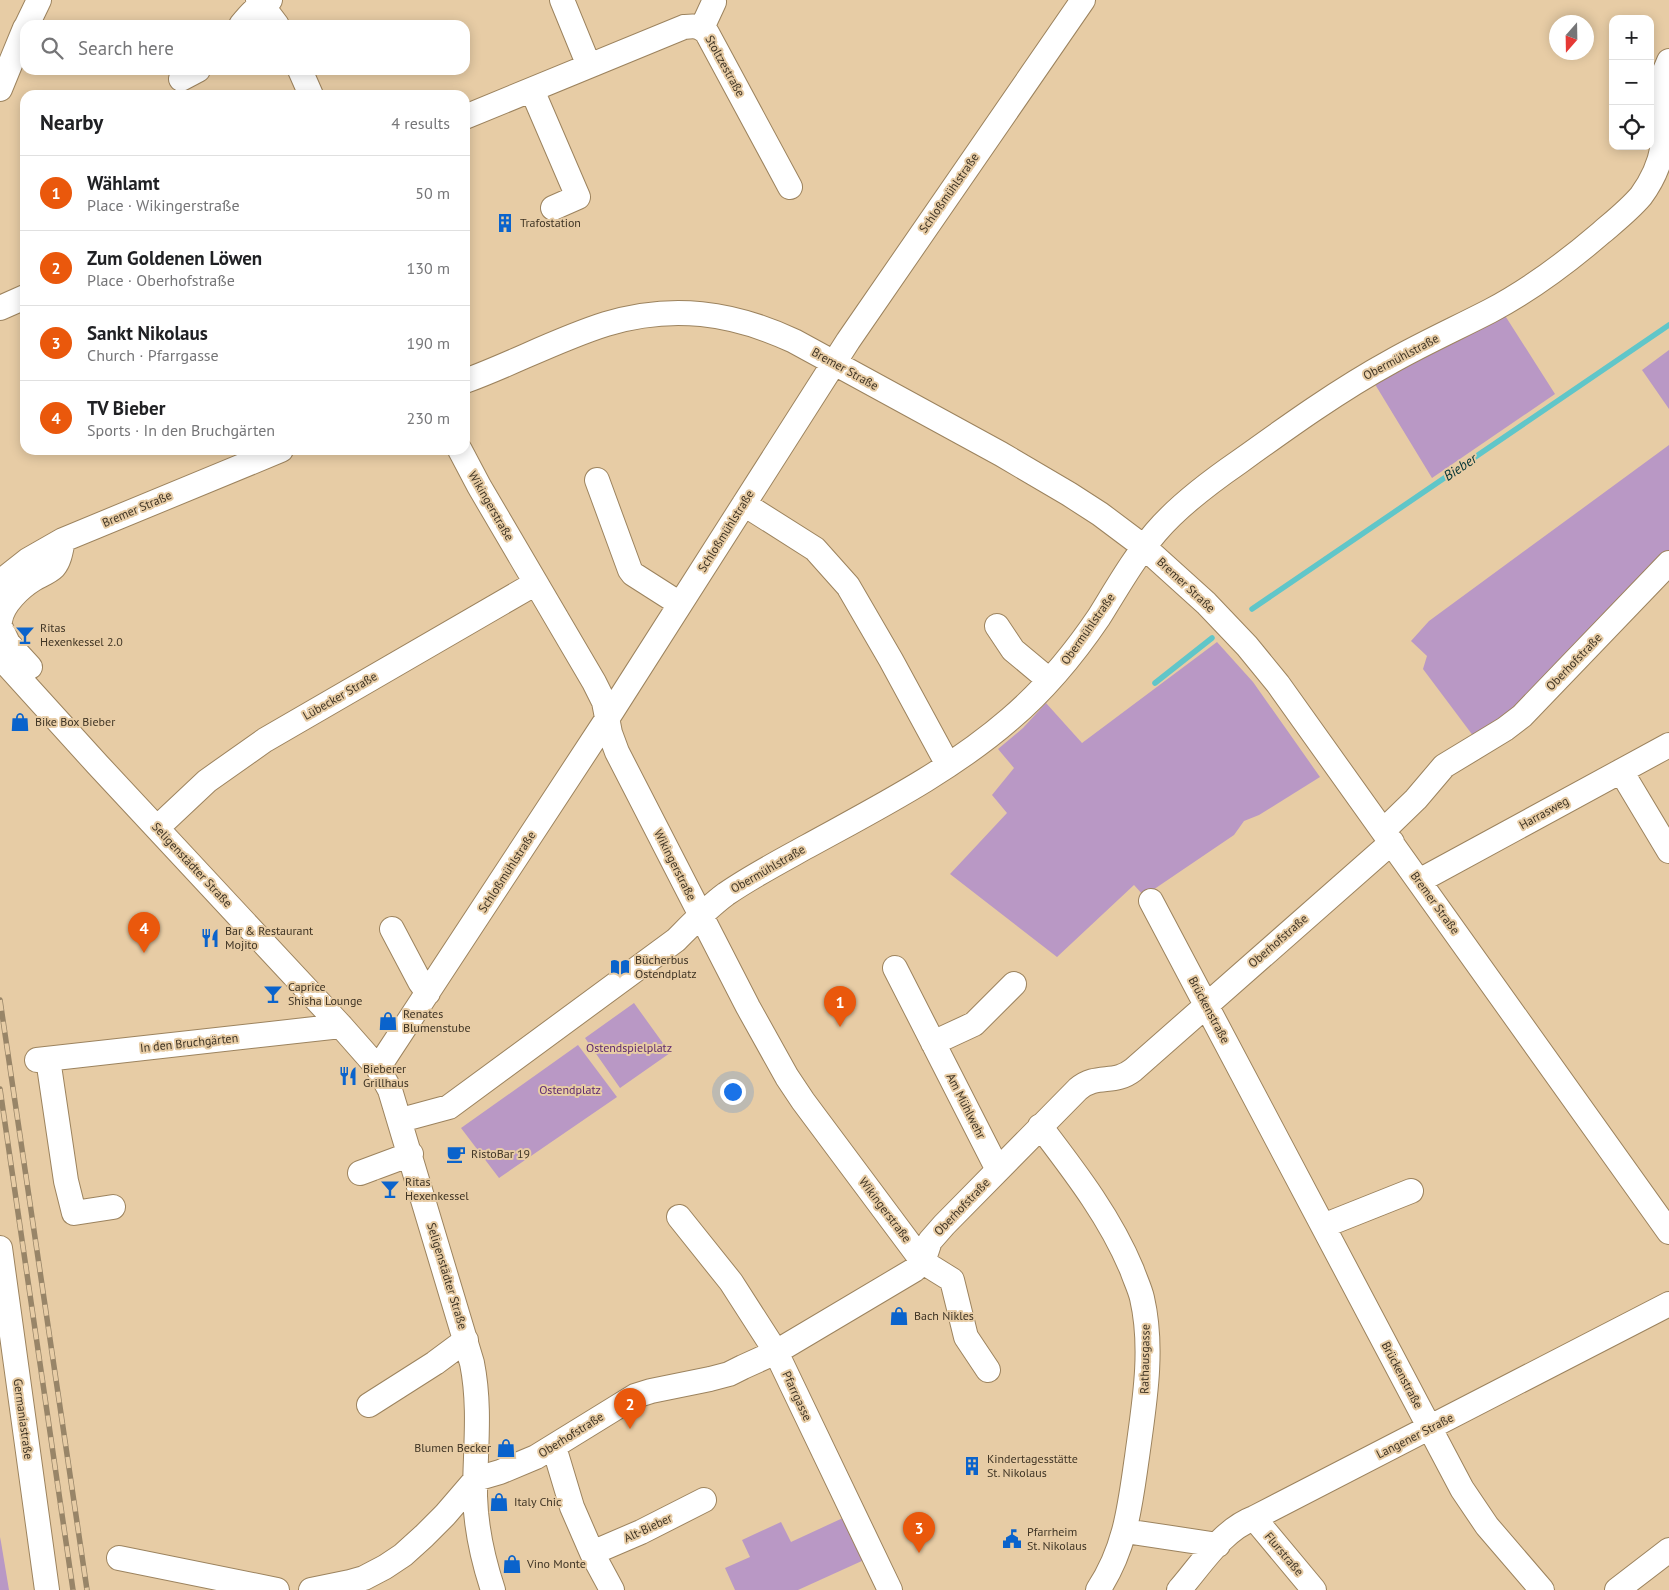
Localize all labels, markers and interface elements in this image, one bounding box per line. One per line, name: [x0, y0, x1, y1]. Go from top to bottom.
north arrow: [1549, 15, 1594, 60]
map controls: [1609, 15, 1654, 150]
button: +: [1609, 15, 1654, 60]
search box: [20, 20, 470, 75]
street label: Stoltzestraße: [702, 32, 748, 99]
icon: search: [38, 34, 66, 62]
text: Search here: [78, 36, 174, 60]
button: −: [1609, 60, 1654, 105]
button: locate: [1609, 105, 1654, 150]
text: Nearby: [40, 109, 103, 136]
text: 4 results: [391, 113, 450, 133]
street label: Schloßmühlstraße: [915, 150, 982, 236]
text: Wählamt: [87, 171, 160, 195]
text: 1: [51, 183, 61, 203]
text: 50 m: [415, 183, 450, 203]
text: Place · Wikingerstraße: [87, 195, 240, 215]
building icon: Trafostation: [494, 212, 516, 234]
place label: Trafostation: [520, 215, 581, 230]
text: Zum Goldenen Löwen: [87, 246, 262, 270]
text: 2: [51, 258, 61, 278]
text: 130 m: [407, 258, 450, 278]
text: Place · Oberhofstraße: [87, 270, 235, 290]
text: Sankt Nikolaus: [87, 321, 208, 345]
street label: Obermühlstraße: [1360, 330, 1441, 383]
text: 3: [51, 333, 61, 353]
text: 190 m: [407, 333, 450, 353]
street label: Bremer Straße: [809, 344, 881, 393]
text: Church · Pfarrgasse: [87, 345, 219, 365]
text: TV Bieber: [87, 396, 165, 420]
text: 4: [51, 408, 61, 428]
text: 230 m: [407, 408, 450, 428]
text: Sports · In den Bruchgärten: [87, 420, 275, 440]
water label: Bieber: [1440, 449, 1481, 485]
street label: Wikingerstraße: [466, 468, 517, 543]
street label: Bremer Straße: [100, 487, 174, 530]
street label: Schloßmühlstraße: [694, 487, 757, 575]
street label: Bremer Straße: [1154, 554, 1219, 615]
street label: Obermühlstraße: [1057, 590, 1118, 667]
place label: Ritas Hexenkessel 2.0: [40, 620, 123, 649]
bar icon: Ritas Hexenkessel 2.0: [14, 624, 36, 646]
street label: Oberhofstraße: [1543, 630, 1605, 693]
street label: Lübecker Straße: [300, 668, 380, 723]
shop icon: Bike Box Bieber: [9, 711, 31, 733]
place label: Bike Box Bieber: [35, 714, 115, 729]
street label: Harrasweg: [1516, 793, 1571, 832]
street label: Seligenstädter Straße: [149, 819, 236, 910]
street label: Wikingerstraße: [651, 827, 700, 903]
street label: Schloßmühlstraße: [475, 828, 538, 915]
street label: Obermühlstraße: [728, 841, 808, 896]
street label: Bremer Straße: [1408, 868, 1463, 937]
street label: Oberhofstraße: [1245, 911, 1310, 971]
pin: 4: [128, 912, 160, 953]
place label: Bar & Restaurant Mojito: [225, 923, 313, 952]
restaurant icon: Bar & Restaurant Mojito: [199, 927, 221, 949]
place label: Bücherbus Ostendplatz: [635, 952, 697, 981]
library icon: Bücherbus Ostendplatz: [609, 956, 631, 978]
street label: Brückenstraße: [1186, 974, 1233, 1046]
place label: Caprice Shisha Lounge: [288, 979, 362, 1008]
bar icon: Caprice Shisha Lounge: [262, 983, 284, 1005]
pin: 1: [824, 986, 856, 1027]
place label: Renates Blumenstube: [403, 1006, 471, 1035]
shop icon: Renates Blumenstube: [377, 1010, 399, 1032]
street label: In den Bruchgärten: [139, 1030, 239, 1055]
park label: Ostendspielplatz: [586, 1040, 672, 1055]
place label: Bieberer Grillhaus: [363, 1061, 409, 1090]
restaurant icon: Bieberer Grillhaus: [337, 1065, 359, 1087]
street label: Am Mühlwehr: [944, 1071, 989, 1141]
your location: [720, 1079, 746, 1105]
park label: Ostendplatz: [539, 1082, 601, 1097]
cafe icon: RistoBar 19: [445, 1143, 467, 1165]
place label: RistoBar 19: [471, 1146, 530, 1161]
place label: Ritas Hexenkessel: [405, 1174, 469, 1203]
street label: Wikingerstraße: [856, 1174, 915, 1245]
street label: Oberhofstraße: [931, 1175, 993, 1238]
bar icon: Ritas Hexenkessel: [379, 1178, 401, 1200]
street label: Seligenstädter Straße: [424, 1221, 471, 1331]
shop icon: Bach Nikles: [888, 1305, 910, 1327]
place label: Bach Nikles: [914, 1308, 974, 1323]
street label: Rathausgasse: [1136, 1324, 1153, 1394]
street label: Brückenstraße: [1379, 1339, 1426, 1411]
street label: Pfarrgasse: [779, 1368, 816, 1423]
street label: Germaniastraße: [10, 1378, 37, 1460]
pin: 2: [614, 1388, 646, 1429]
street label: Oberhofstraße: [535, 1409, 606, 1461]
street label: Langener Straße: [1374, 1410, 1456, 1461]
shop icon: Blumen Becker: [495, 1437, 517, 1459]
place label: Blumen Becker: [414, 1440, 491, 1455]
place label: Kindertagesstätte St. Nikolaus: [987, 1451, 1078, 1480]
building icon: Kindertagesstätte St. Nikolaus: [961, 1455, 983, 1477]
shop icon: Italy Chic: [488, 1491, 510, 1513]
place label: Italy Chic: [514, 1494, 562, 1509]
street label: Alt-Bieber: [621, 1510, 674, 1545]
pin: 3: [903, 1512, 935, 1553]
place label: Pfarrheim St. Nikolaus: [1027, 1524, 1087, 1553]
public building icon: Pfarrheim St. Nikolaus: [1001, 1528, 1023, 1550]
street label: Flurstraße: [1262, 1529, 1307, 1579]
shop icon: Vino Monte: [501, 1553, 523, 1575]
place label: Vino Monte: [526, 1556, 586, 1571]

